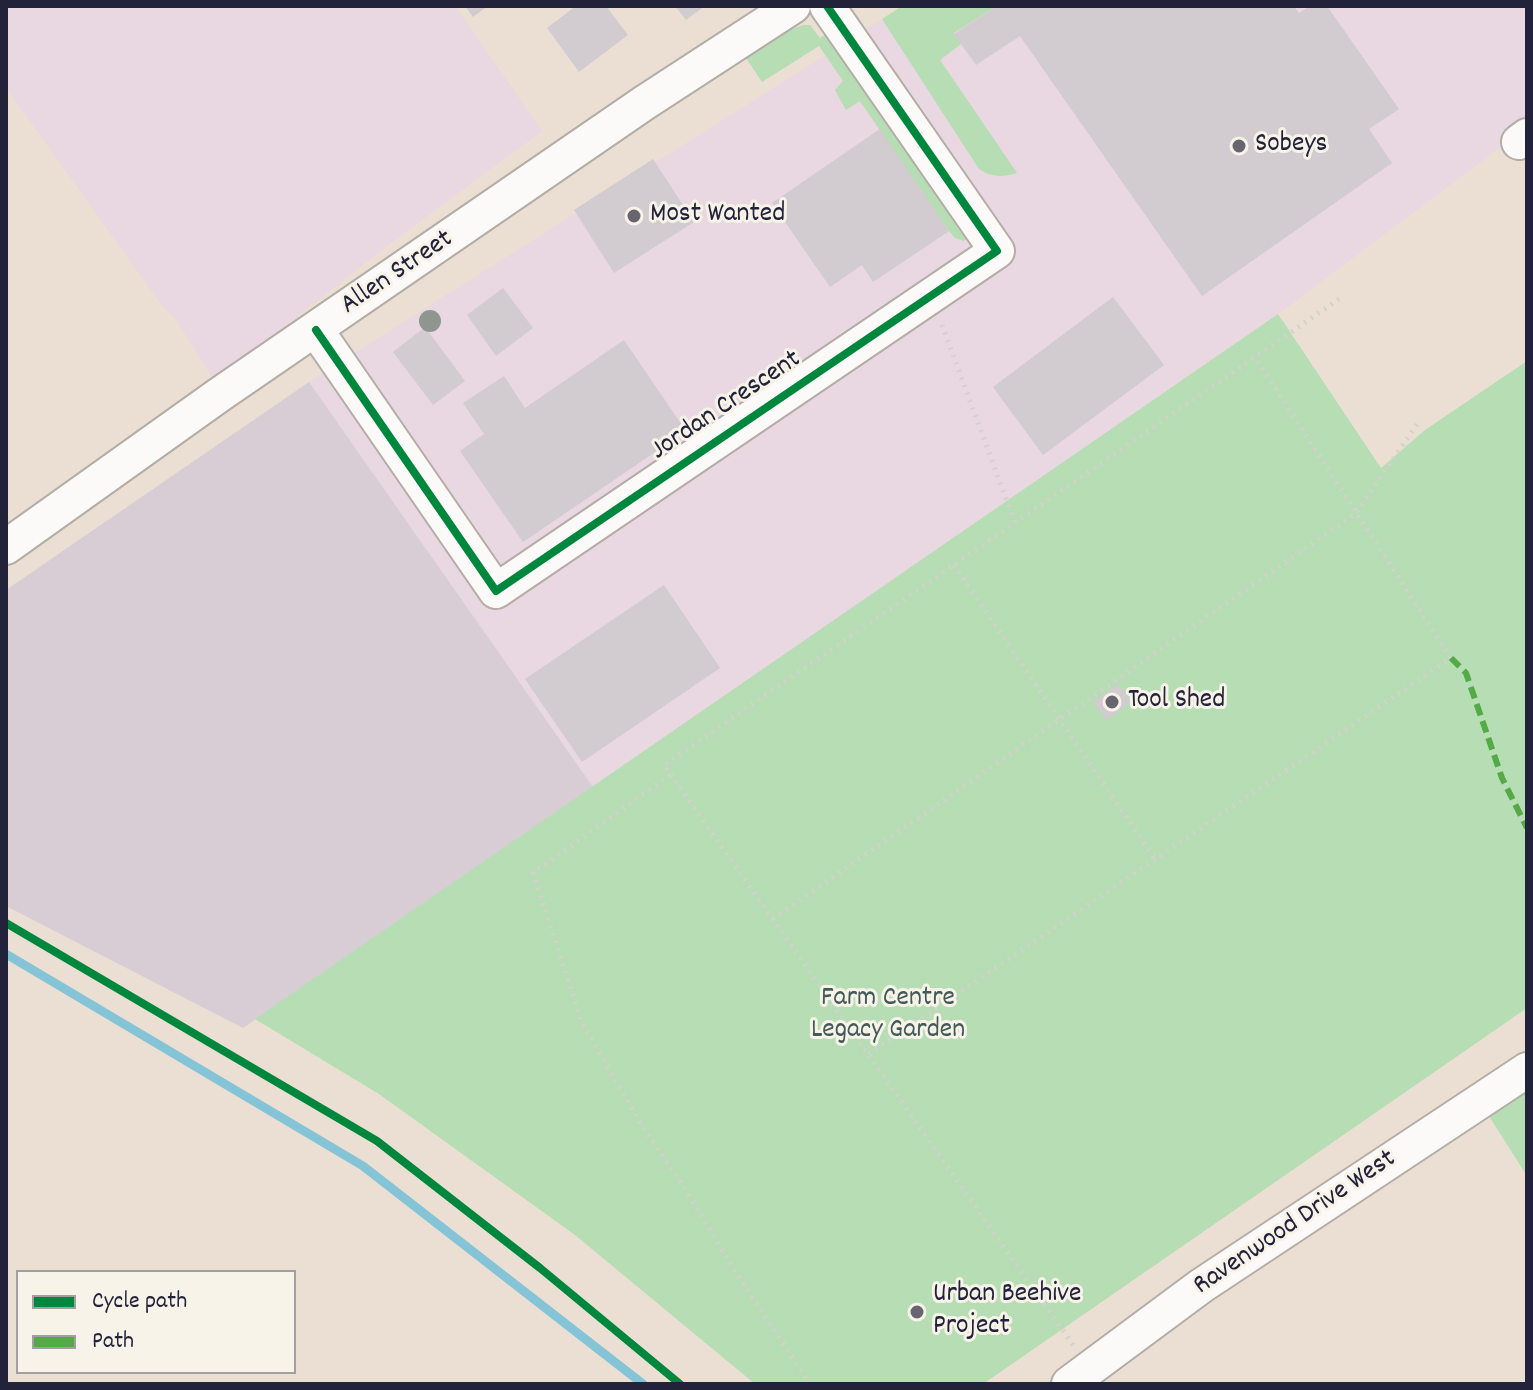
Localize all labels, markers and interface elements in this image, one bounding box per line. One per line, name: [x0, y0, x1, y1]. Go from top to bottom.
place label: Sobeys: [1255, 129, 1327, 163]
marker: Sobeys: [1230, 137, 1248, 155]
place label: Most Wanted: [650, 199, 785, 233]
marker: Most Wanted: [625, 207, 643, 225]
street label: Allen Street: [335, 224, 461, 324]
street label: Jordan Crescent: [646, 344, 808, 470]
place label: Tool Shed: [1128, 685, 1225, 719]
marker: Tool Shed: [1103, 693, 1121, 711]
park label: Farm Centre Legacy Garden: [811, 983, 965, 1049]
street label: Ravenwood Drive West: [1188, 1144, 1404, 1304]
legend: [16, 1270, 296, 1374]
place label: Urban Beehive Project: [933, 1279, 1081, 1345]
text: Cycle path: [92, 1285, 187, 1319]
marker: Urban Beehive Project: [908, 1303, 926, 1321]
text: Path: [92, 1325, 134, 1359]

